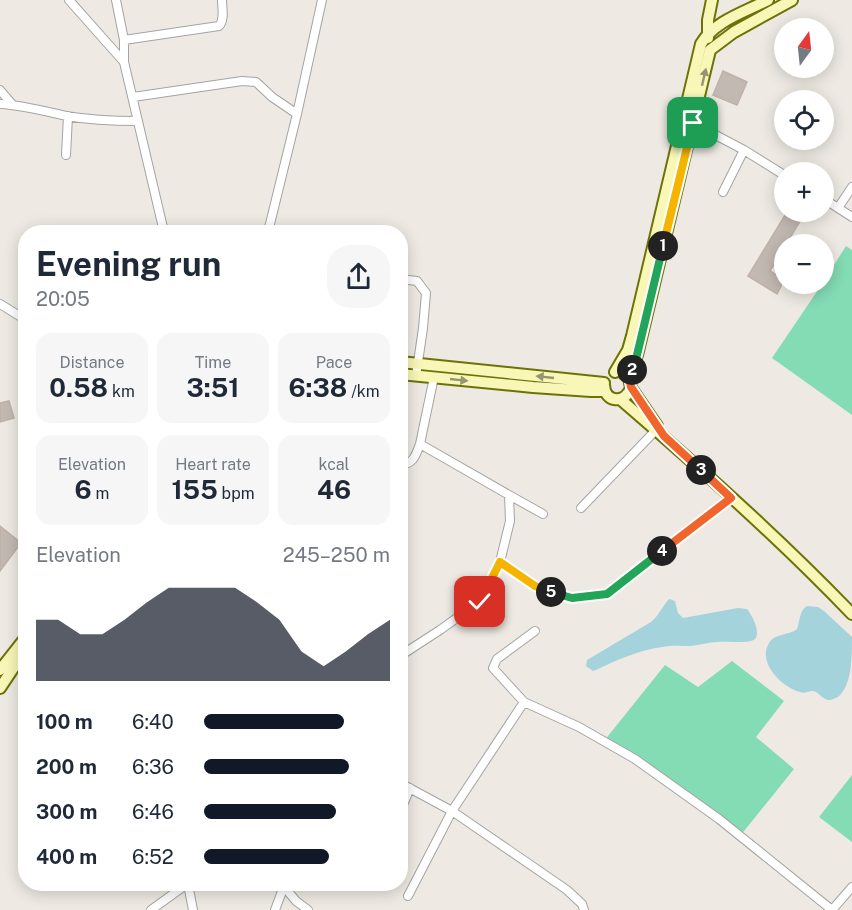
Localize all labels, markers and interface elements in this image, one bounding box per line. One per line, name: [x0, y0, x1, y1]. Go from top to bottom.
north arrow: [774, 18, 834, 78]
map controls: [774, 18, 834, 294]
one-way arrow: [699, 68, 709, 86]
button: locate: [774, 90, 834, 150]
pin: [667, 97, 718, 148]
icon: arrive: [676, 106, 709, 139]
button: +: [774, 162, 834, 222]
pin: 1: [648, 231, 678, 261]
button: −: [774, 234, 834, 294]
text: 1: [660, 236, 666, 255]
text: Evening run: [36, 245, 221, 283]
button: share: [327, 245, 390, 308]
text: 20:05: [36, 287, 90, 311]
text: Distance: [60, 353, 124, 372]
text: Time: [195, 353, 231, 372]
text: Pace: [316, 353, 352, 372]
pin: 2: [617, 355, 647, 385]
text: 2: [627, 360, 637, 379]
text: 0.58: [49, 372, 108, 403]
text: 3:51: [187, 372, 239, 403]
text: 6:38: [288, 372, 347, 403]
one-way arrow: [536, 372, 555, 382]
one-way arrow: [449, 375, 468, 384]
text: km: [108, 382, 135, 401]
text: /km: [347, 382, 380, 401]
text: Elevation: [58, 455, 126, 474]
text: Heart rate: [175, 455, 251, 474]
text: kcal: [319, 455, 349, 474]
pin: 3: [686, 455, 716, 485]
text: 3: [696, 460, 706, 479]
text: 6: [75, 474, 92, 505]
text: 155: [171, 474, 218, 505]
text: 46: [317, 474, 351, 505]
text: m: [92, 484, 109, 503]
text: bpm: [218, 484, 255, 503]
pin: 4: [647, 536, 677, 566]
text: 4: [657, 541, 667, 560]
text: Elevation: [36, 543, 121, 567]
text: 245–250 m: [283, 543, 390, 567]
pin: [454, 576, 505, 627]
pin: 5: [536, 577, 566, 607]
text: 5: [546, 582, 556, 601]
icon: check: [463, 585, 496, 618]
text: 100 m: [36, 710, 93, 734]
text: 6:40: [132, 710, 174, 734]
text: 200 m: [36, 755, 97, 779]
text: 6:36: [132, 755, 174, 779]
text: 300 m: [36, 800, 97, 824]
text: 6:46: [132, 800, 174, 824]
text: 400 m: [36, 845, 97, 869]
text: 6:52: [132, 845, 174, 869]

